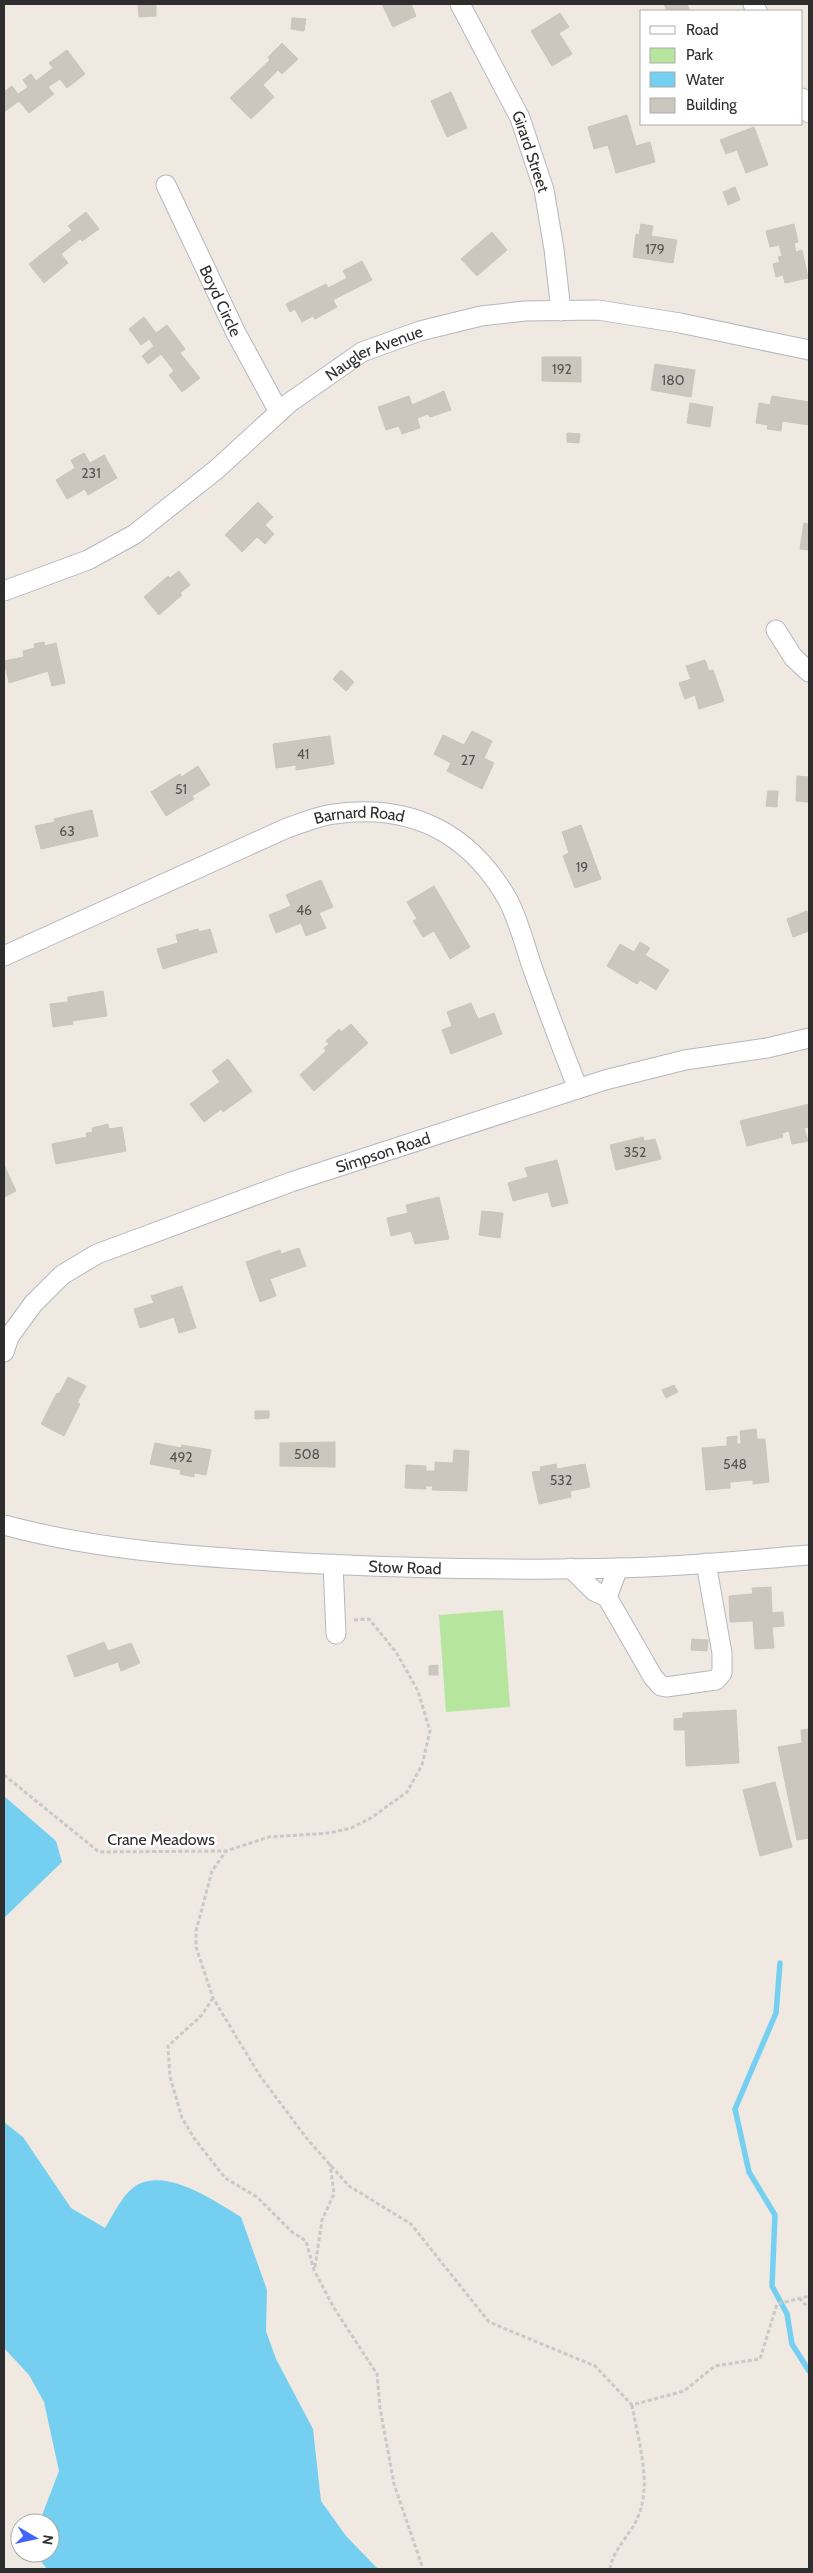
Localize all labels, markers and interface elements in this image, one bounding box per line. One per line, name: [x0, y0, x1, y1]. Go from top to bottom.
legend: [640, 10, 803, 125]
text: Road: [686, 21, 719, 39]
text: Park: [686, 46, 713, 64]
text: Water: [686, 71, 724, 89]
text: Building: [686, 96, 737, 114]
street label: Girard Street: [508, 107, 553, 196]
house number: 179: [645, 240, 665, 258]
street label: Boyd Circle: [195, 262, 245, 340]
street label: Naugler Avenue: [322, 322, 425, 385]
house number: 192: [552, 360, 572, 378]
house number: 180: [662, 371, 685, 389]
house number: 231: [81, 464, 101, 482]
house number: 41: [297, 745, 309, 763]
house number: 27: [461, 751, 475, 769]
house number: 51: [175, 780, 187, 798]
street label: Barnard Road: [312, 803, 406, 828]
house number: 63: [59, 822, 75, 840]
house number: 19: [576, 858, 588, 876]
house number: 46: [296, 901, 312, 919]
street label: Simpson Road: [333, 1128, 433, 1177]
house number: 352: [624, 1143, 646, 1161]
house number: 508: [294, 1445, 320, 1463]
house number: 492: [169, 1448, 193, 1466]
house number: 548: [723, 1455, 747, 1473]
house number: 532: [550, 1471, 572, 1489]
street label: Stow Road: [368, 1557, 442, 1578]
street label: Crane Meadows: [107, 1830, 215, 1849]
north arrow: [10, 2513, 60, 2563]
text: N: [38, 2534, 58, 2546]

